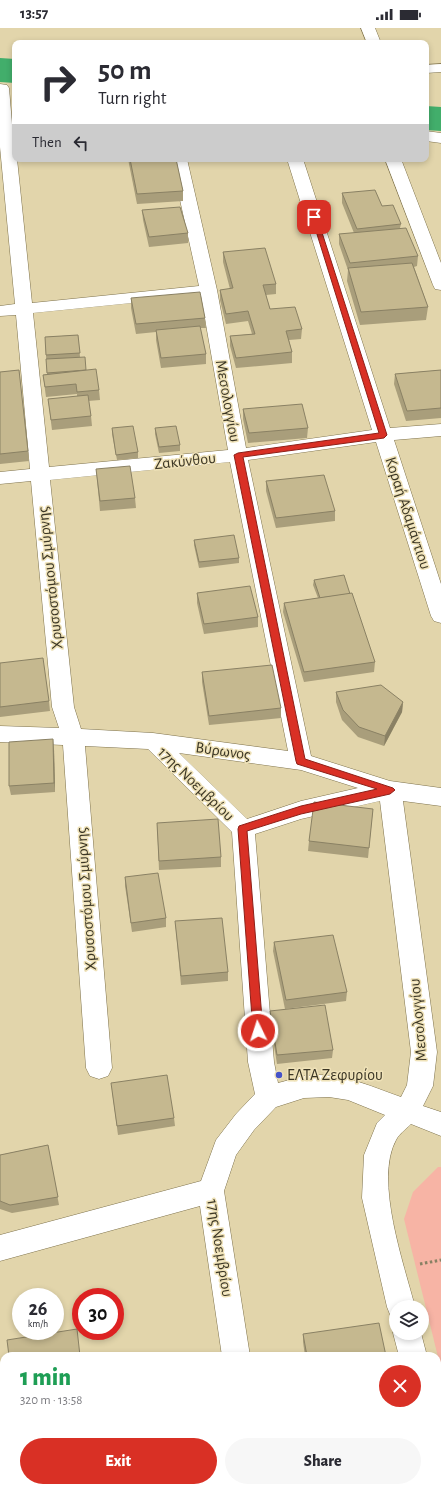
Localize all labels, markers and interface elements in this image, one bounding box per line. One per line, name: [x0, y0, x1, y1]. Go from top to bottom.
text: 13:57: [20, 6, 48, 21]
icon: right: [32, 56, 84, 108]
text: 50 m: [98, 57, 152, 85]
text: Turn right: [98, 90, 167, 108]
icon: left: [70, 132, 92, 154]
text: Then: [32, 135, 62, 150]
pin: [297, 200, 331, 234]
icon: arrive: [303, 206, 325, 228]
street label: Μεσολογγίου: [213, 359, 243, 443]
street label: Ζακύνθου: [153, 450, 217, 472]
street label: Κοραή Αδαμάντιου: [382, 455, 434, 571]
street label: Χρυσοστόμου Σμύρνης: [35, 506, 66, 650]
street label: Βύρωνος: [194, 739, 251, 764]
street label: 17ης Νοεμβρίου: [154, 744, 237, 825]
street label: Χρυσοστόμου Σμύρνης: [73, 827, 100, 971]
street label: Μεσολογγίου: [406, 978, 430, 1062]
position arrow: [237, 1010, 279, 1052]
place label: ΕΛΤΑ Ζεφυρίου: [287, 1067, 383, 1083]
marker: ΕΛΤΑ Ζεφυρίου: [274, 1070, 284, 1080]
street label: 17ης Νοεμβρίου: [203, 1198, 236, 1298]
speed limit sign: 30: [72, 1288, 124, 1340]
text: 26: [28, 1299, 48, 1319]
map controls: [389, 1300, 429, 1340]
button: layers: [389, 1300, 429, 1340]
text: km/h: [28, 1319, 48, 1329]
button: close: [379, 1365, 421, 1407]
text: 1 min: [20, 1366, 71, 1390]
text: 320 m · 13:58: [20, 1394, 82, 1407]
button: Exit: [20, 1438, 217, 1484]
button: Share: [225, 1438, 421, 1484]

